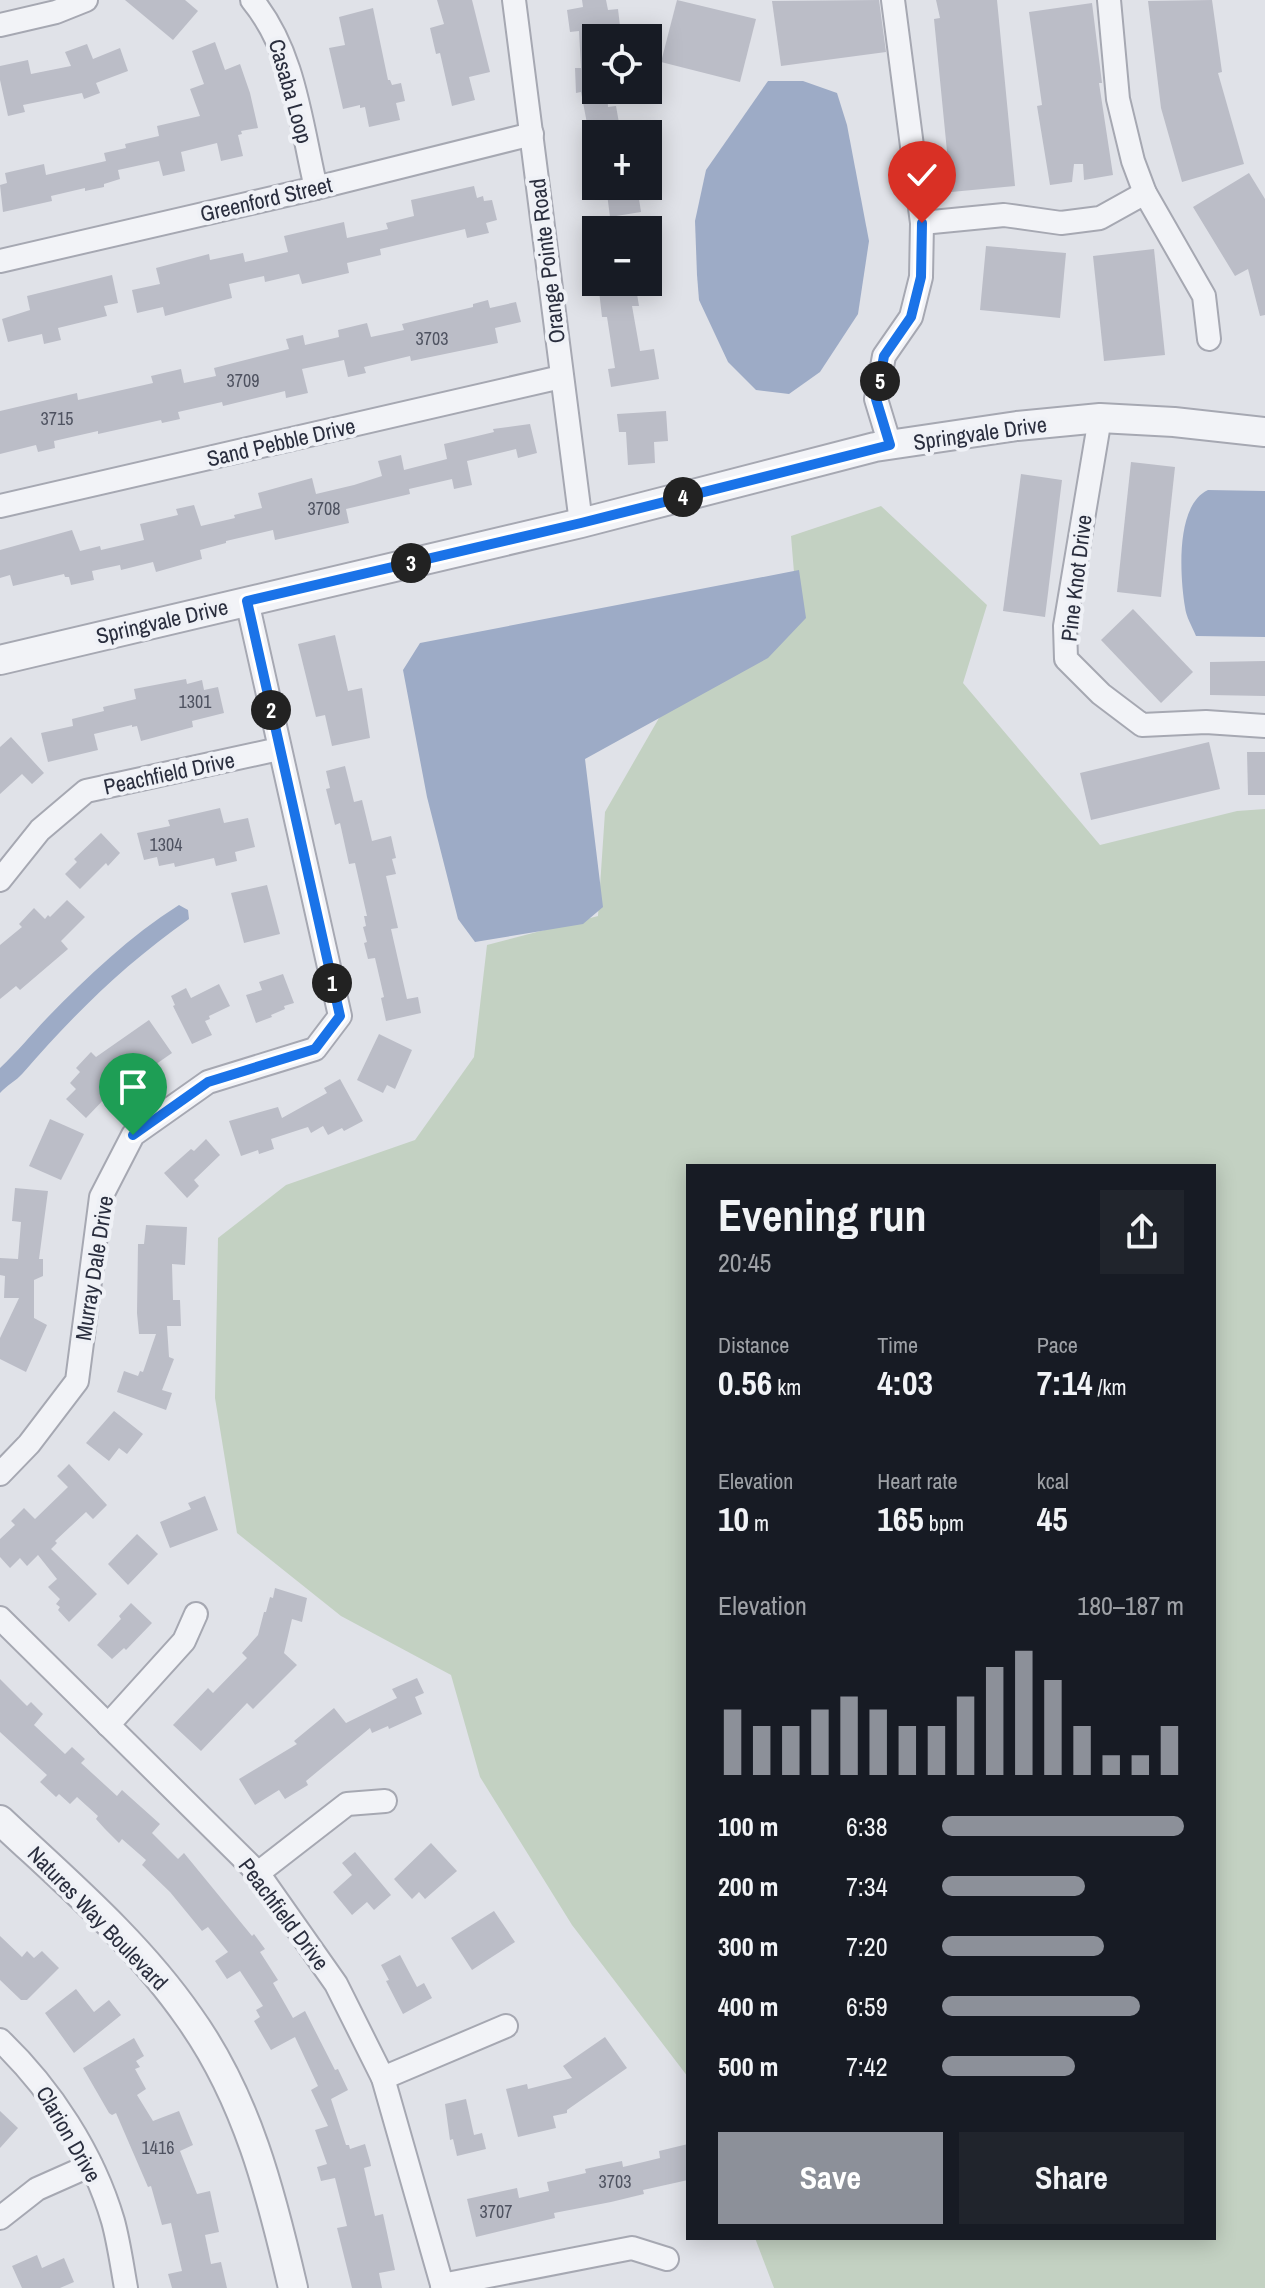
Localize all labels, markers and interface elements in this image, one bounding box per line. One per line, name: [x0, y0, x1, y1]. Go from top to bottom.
map controls: [582, 24, 662, 296]
button: locate: [582, 24, 662, 104]
street label: Casaba Loop: [262, 35, 320, 147]
button: +: [582, 120, 662, 200]
pin: [888, 141, 956, 223]
icon: check: [900, 153, 944, 197]
street label: Greenford Street: [197, 169, 335, 229]
street label: Orange Pointe Road: [522, 177, 572, 345]
button: −: [582, 216, 662, 296]
house number: 3703: [416, 326, 448, 351]
pin: 5: [860, 361, 900, 401]
text: 5: [875, 366, 885, 396]
house number: 3709: [227, 368, 259, 393]
house number: 3715: [41, 406, 73, 431]
street label: Springvale Drive: [911, 409, 1049, 457]
street label: Sand Pebble Drive: [204, 410, 358, 474]
pin: 4: [663, 477, 703, 517]
text: 4: [678, 482, 688, 512]
house number: 3708: [308, 496, 340, 521]
street label: Pine Knot Drive: [1053, 513, 1099, 643]
pin: 3: [391, 543, 431, 583]
text: 3: [406, 548, 416, 578]
street label: Springvale Drive: [93, 591, 231, 651]
house number: 1301: [179, 689, 212, 714]
pin: 2: [251, 690, 291, 730]
text: 2: [266, 695, 276, 725]
street label: Peachfield Drive: [101, 744, 237, 802]
house number: 1304: [150, 832, 182, 857]
pin: 1: [312, 963, 352, 1003]
text: 1: [327, 968, 337, 998]
pin: [99, 1053, 167, 1135]
icon: arrive: [111, 1065, 155, 1109]
text: Evening run: [718, 1185, 927, 1245]
button: share: [1100, 1190, 1184, 1274]
street label: Murray Dale Drive: [68, 1193, 120, 1343]
text: 20:45: [718, 1245, 771, 1280]
text: Distance: [718, 1330, 789, 1360]
text: Time: [877, 1330, 918, 1360]
text: Pace: [1037, 1330, 1078, 1360]
text: 0.56: [718, 1360, 772, 1406]
text: 4:03: [877, 1360, 933, 1406]
text: 7:14: [1037, 1360, 1092, 1406]
text: km: [772, 1372, 801, 1402]
text: /km: [1092, 1372, 1127, 1402]
text: Elevation: [718, 1466, 793, 1496]
text: Heart rate: [877, 1466, 958, 1496]
text: kcal: [1037, 1466, 1069, 1496]
text: 10: [718, 1496, 749, 1542]
text: 165: [877, 1496, 924, 1542]
text: 45: [1037, 1496, 1068, 1542]
text: m: [749, 1508, 769, 1538]
text: bpm: [924, 1508, 964, 1538]
text: Elevation: [718, 1588, 807, 1623]
text: 180–187 m: [1077, 1588, 1184, 1623]
text: 100 m: [718, 1809, 778, 1844]
text: 6:38: [846, 1809, 888, 1844]
street label: Natures Way Boulevard: [21, 1839, 175, 1997]
street label: Peachfield Drive: [232, 1852, 336, 1976]
text: 200 m: [718, 1869, 778, 1904]
text: 7:34: [846, 1869, 888, 1904]
text: 300 m: [718, 1929, 778, 1964]
text: 7:20: [846, 1929, 888, 1964]
text: 400 m: [718, 1989, 778, 2024]
text: 6:59: [846, 1989, 888, 2024]
text: 500 m: [718, 2049, 778, 2084]
text: 7:42: [846, 2049, 888, 2084]
street label: Clarion Drive: [29, 2080, 109, 2188]
button: Save: [718, 2132, 943, 2224]
button: Share: [959, 2132, 1184, 2224]
house number: 1416: [142, 2135, 174, 2160]
house number: 3703: [599, 2169, 631, 2194]
house number: 3707: [480, 2199, 512, 2224]

